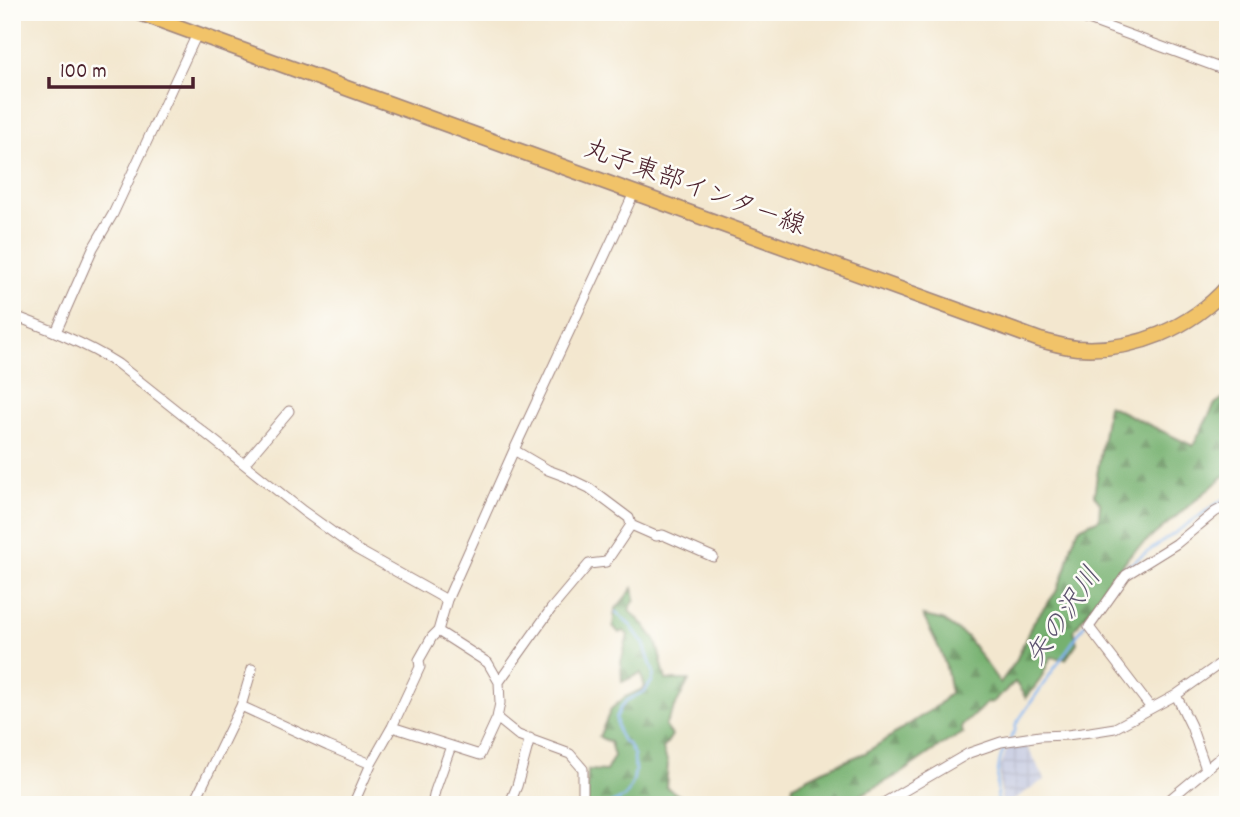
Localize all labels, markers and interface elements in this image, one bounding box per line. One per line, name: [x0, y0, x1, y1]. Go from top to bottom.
scale bar: [49, 46, 192, 90]
text: 100 m: [60, 58, 107, 88]
street label: 丸子東部インター線: [578, 132, 810, 246]
water label: 矢の沢川: [1018, 560, 1114, 676]

